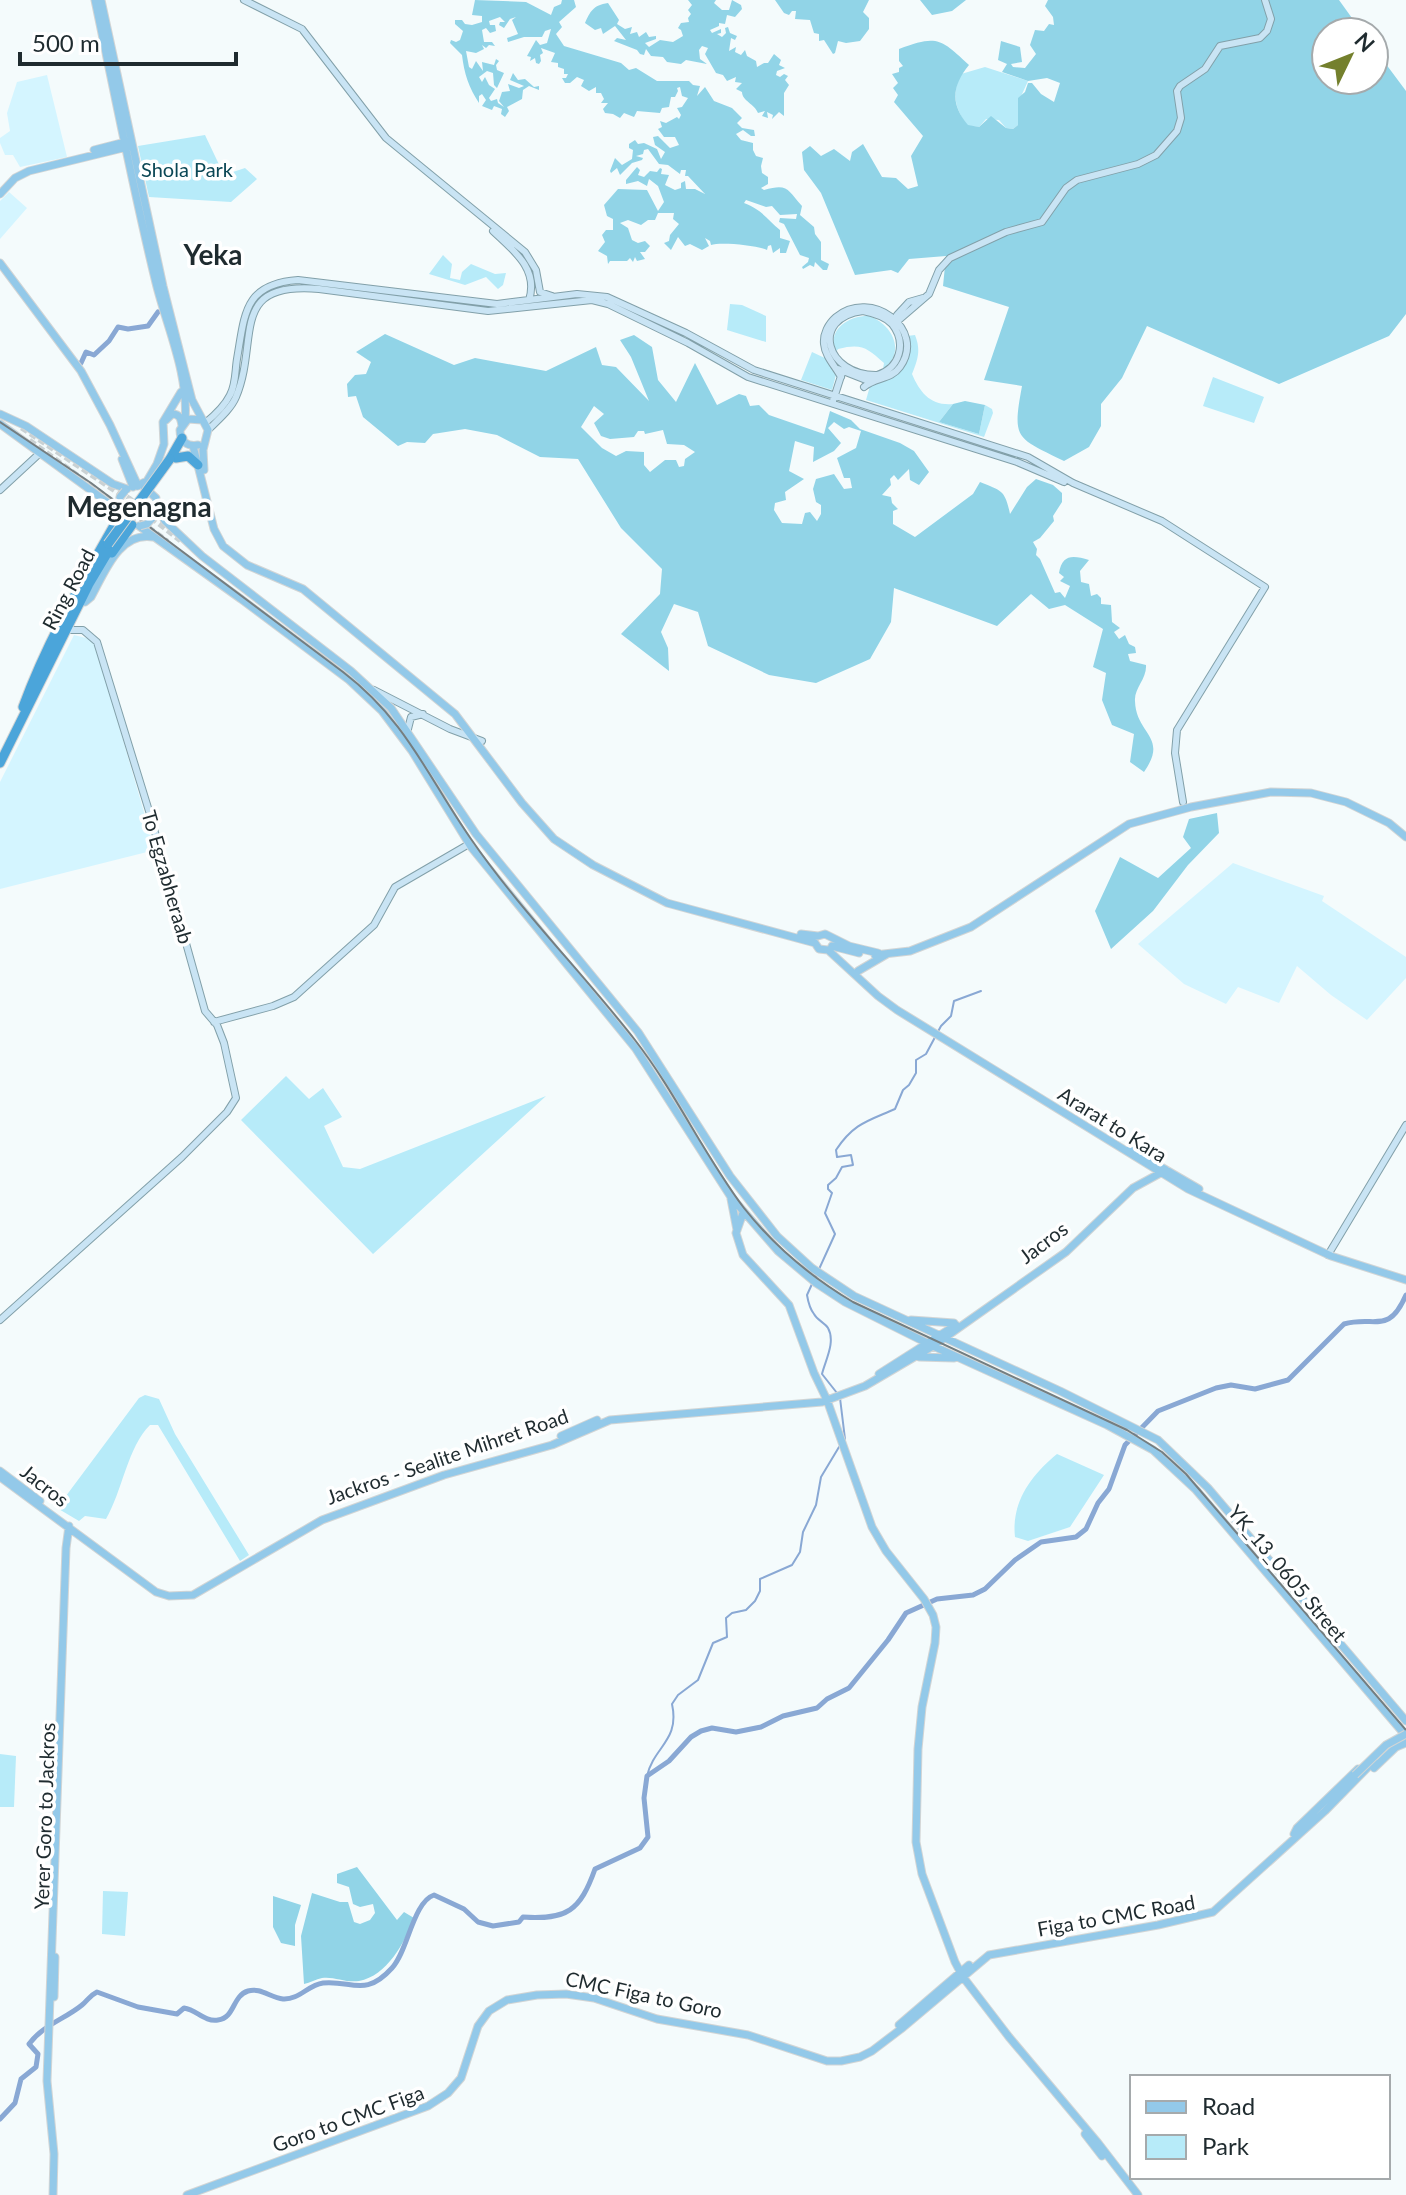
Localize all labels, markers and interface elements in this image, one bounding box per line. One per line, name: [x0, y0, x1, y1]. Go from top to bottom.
scale bar: [20, 16, 236, 66]
north arrow: [1310, 16, 1390, 96]
text: N: [1349, 27, 1381, 57]
text: 500 m: [32, 28, 100, 57]
park label: Shola Park: [141, 157, 234, 181]
district label: Yeka: [182, 237, 243, 271]
district label: Megenagna: [66, 489, 212, 523]
street label: Ring Road: [37, 544, 99, 634]
street label: To Egzabheraab: [138, 808, 198, 946]
street label: Ararat to Kara: [1054, 1081, 1172, 1167]
street label: Jacros: [1014, 1216, 1072, 1268]
street label: Jackros - Sealite Mihret Road: [323, 1403, 571, 1509]
street label: Jacros: [16, 1459, 74, 1511]
street label: YK_13_0605 Street: [1224, 1500, 1352, 1646]
street label: Yerer Goro to Jackros: [29, 1722, 59, 1910]
street label: Figa to CMC Road: [1035, 1889, 1197, 1941]
street label: CMC Figa to Goro: [563, 1966, 725, 2022]
legend: [1130, 2075, 1390, 2179]
street label: Goro to CMC Figa: [269, 2079, 427, 2157]
text: Road: [1202, 2091, 1255, 2120]
text: Park: [1202, 2131, 1250, 2160]

